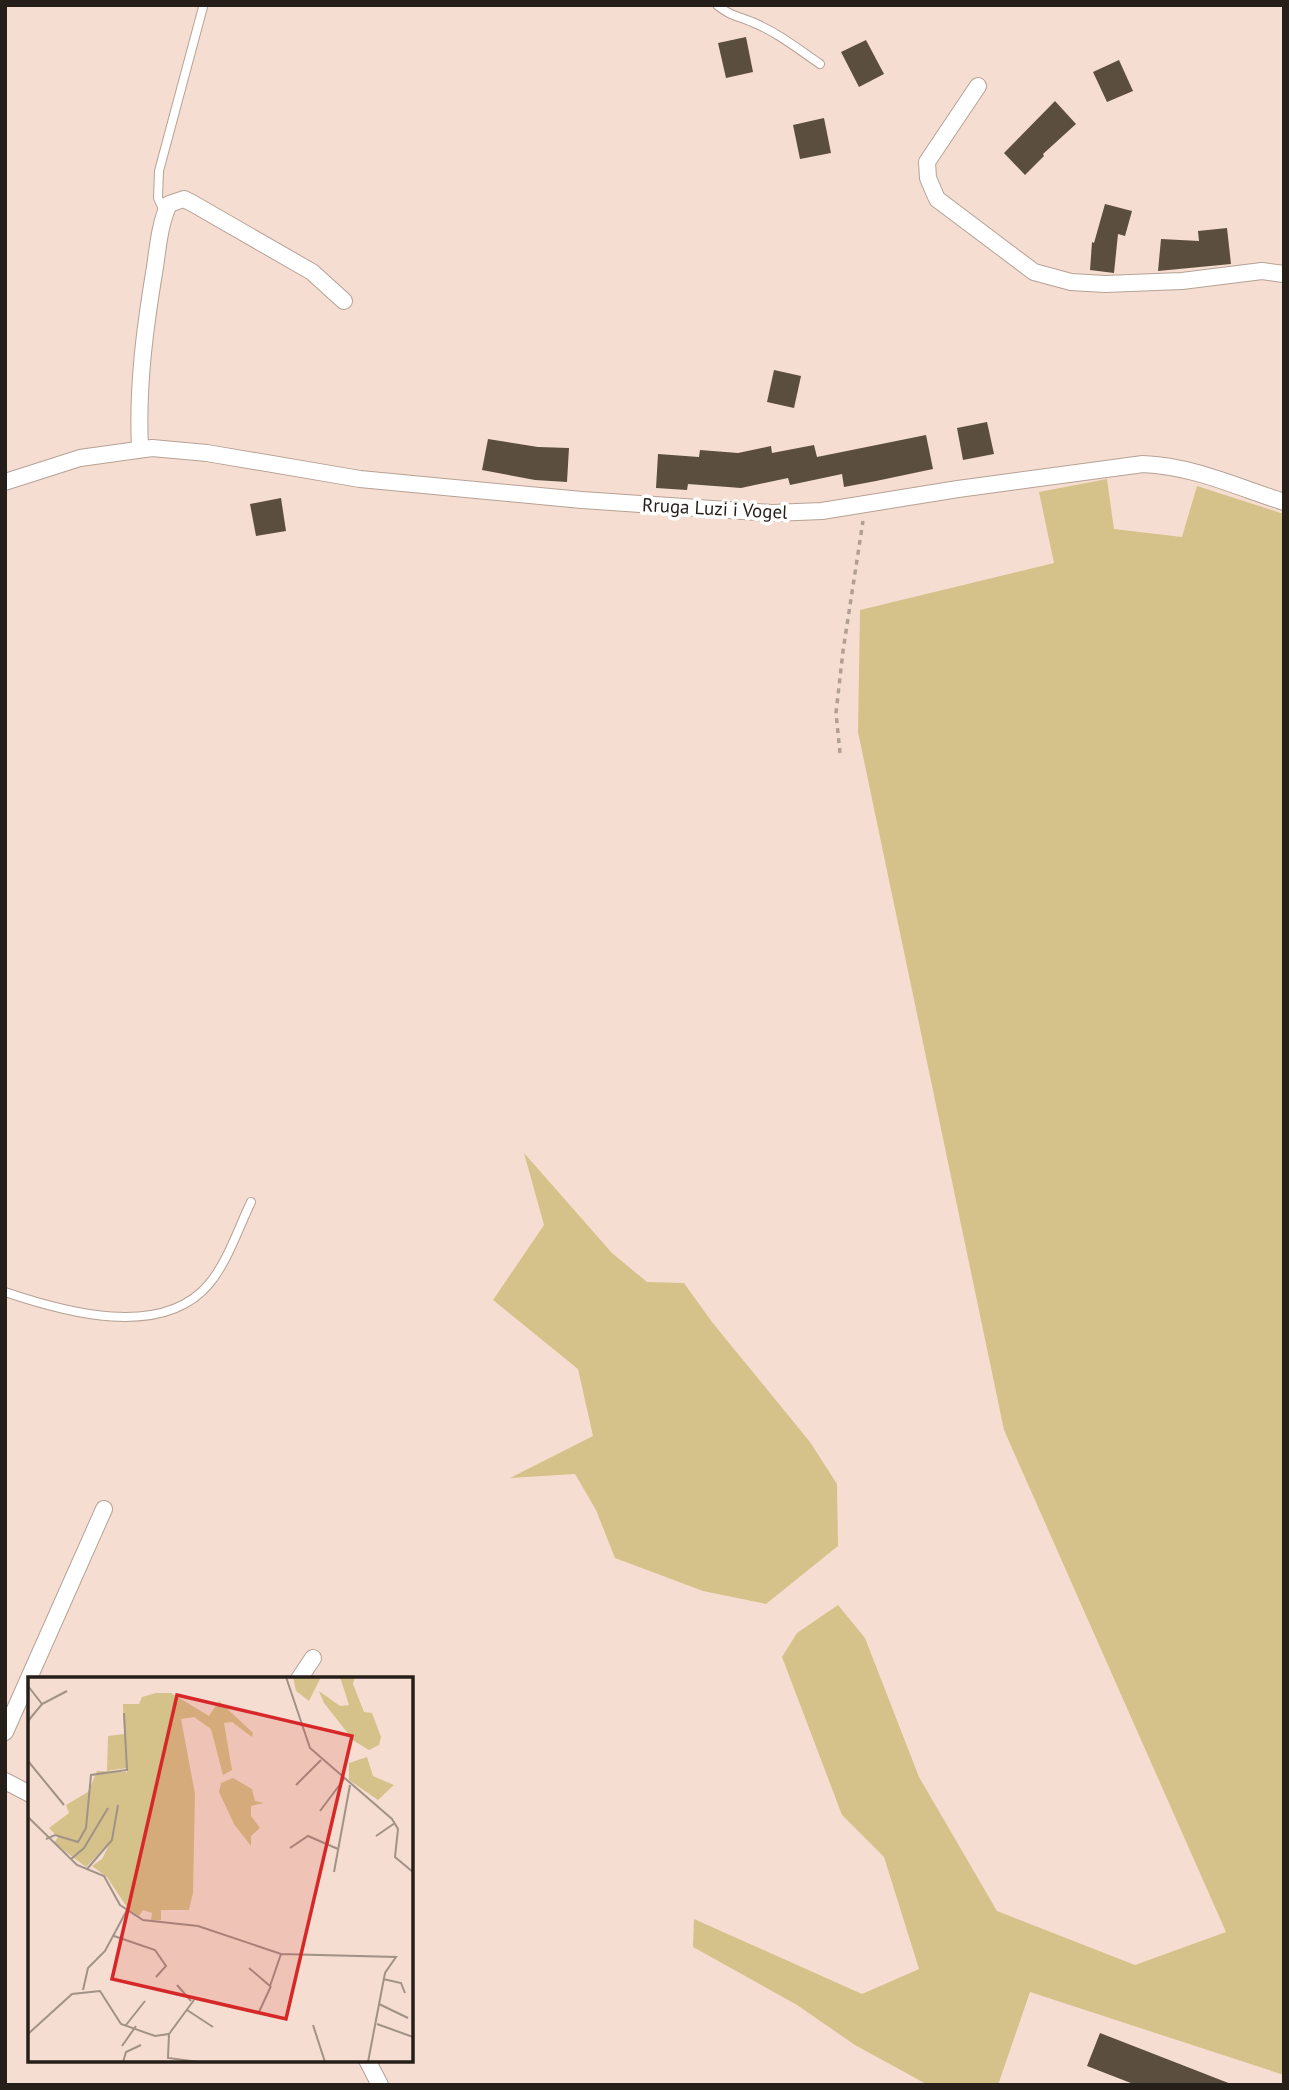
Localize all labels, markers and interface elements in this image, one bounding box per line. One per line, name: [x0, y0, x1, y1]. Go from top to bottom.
street label: Rruga Luzi i Vogel: [642, 492, 789, 524]
inset map: [28, 1677, 413, 2062]

